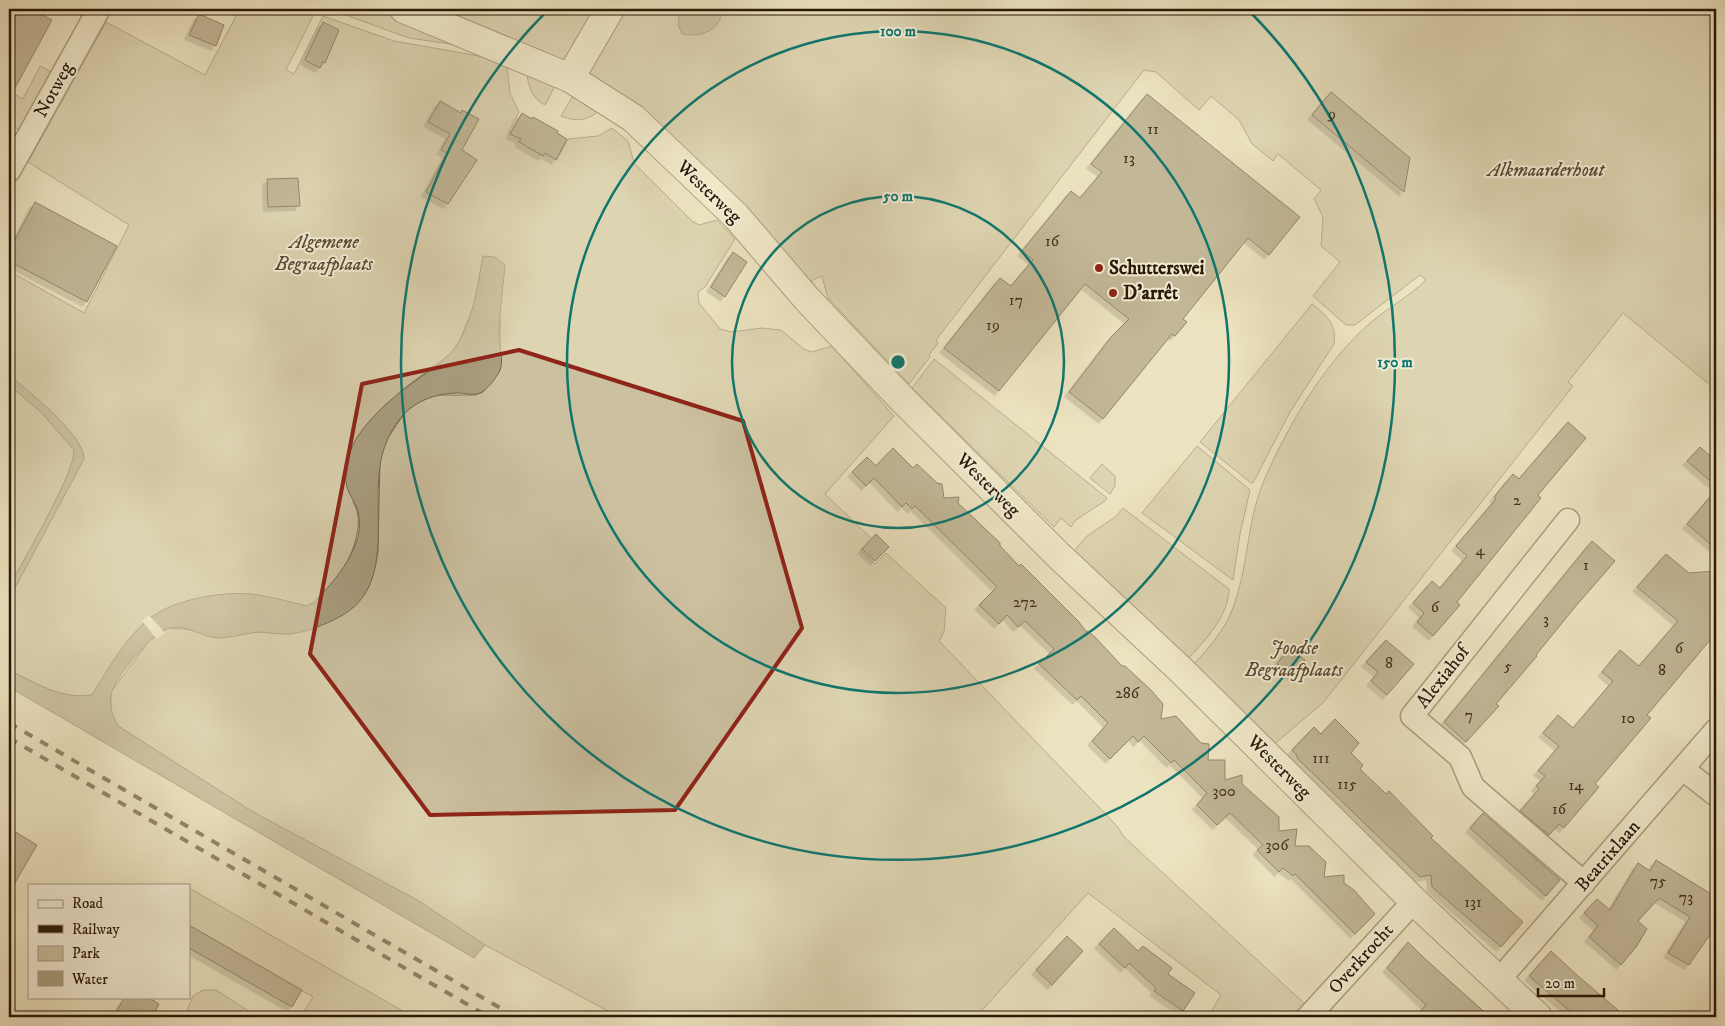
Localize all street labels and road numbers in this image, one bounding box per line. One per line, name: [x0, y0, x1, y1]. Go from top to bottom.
street label: Notweg: [29, 58, 79, 122]
street label: Westerweg: [671, 155, 747, 229]
street label: Westerweg: [950, 447, 1025, 522]
street label: Alexiahof: [1411, 639, 1476, 713]
street label: Westerweg: [1241, 729, 1316, 804]
street label: Beatrixlaan: [1571, 816, 1645, 896]
street label: Overkrocht: [1324, 919, 1398, 999]

